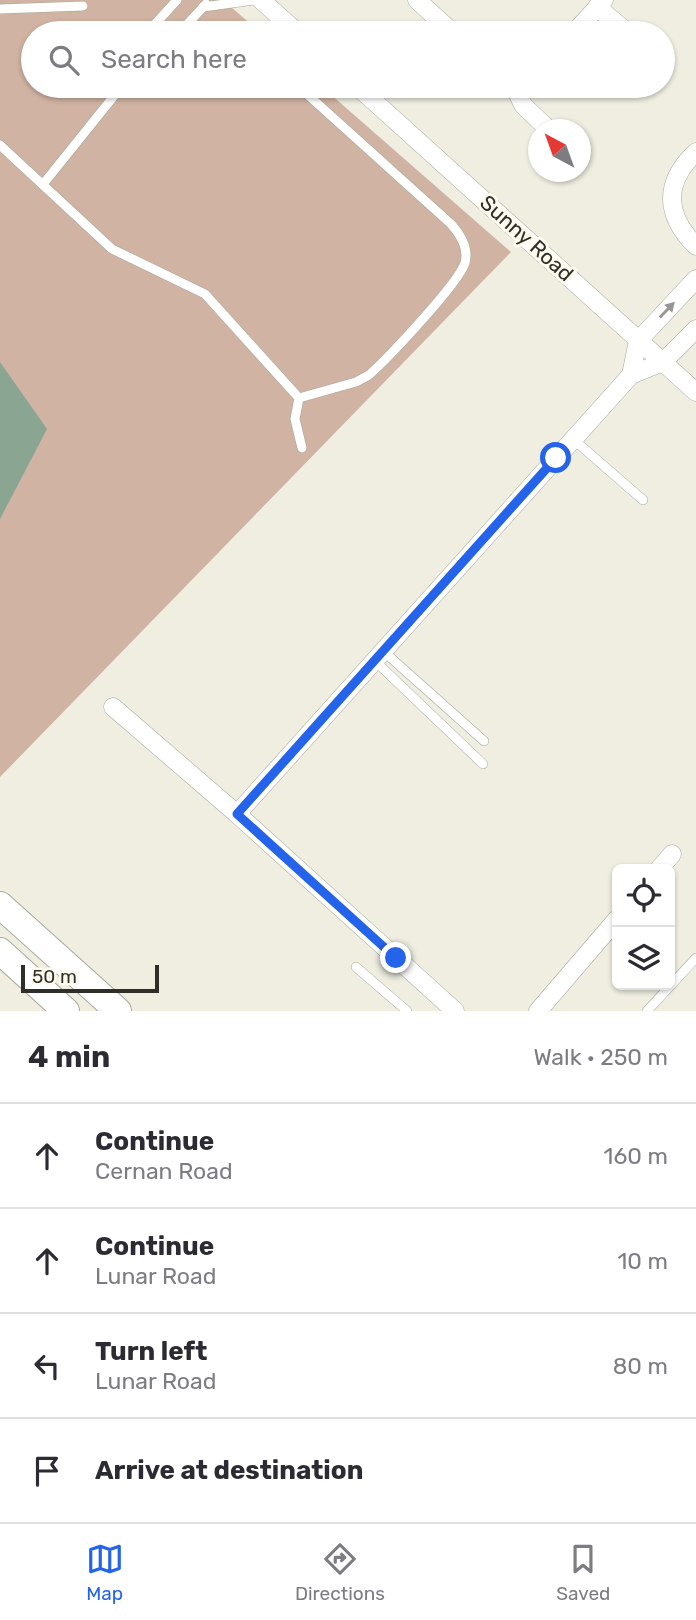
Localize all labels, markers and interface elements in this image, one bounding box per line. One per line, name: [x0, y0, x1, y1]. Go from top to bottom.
search box: [21, 21, 675, 98]
icon: search: [45, 41, 83, 79]
text: Search here: [101, 44, 247, 75]
north arrow: [528, 119, 591, 182]
street label: Sunny Road: [475, 190, 579, 286]
one-way arrow: [658, 302, 674, 319]
route start: [540, 442, 571, 473]
map controls: [612, 864, 675, 990]
button: locate: [612, 864, 675, 927]
button: layers: [612, 927, 675, 990]
route end: [380, 942, 411, 973]
scale bar: [21, 962, 159, 994]
text: 50 m: [32, 965, 77, 988]
text: 4 min: [28, 1039, 110, 1075]
text: Walk · 250 m: [533, 1043, 668, 1071]
text: Continue: [95, 1126, 214, 1157]
icon: ahead: [28, 1137, 66, 1175]
text: 160 m: [604, 1142, 668, 1170]
text: Cernan Road: [95, 1157, 233, 1185]
text: Continue: [95, 1231, 214, 1262]
icon: ahead: [28, 1242, 66, 1280]
text: 10 m: [617, 1247, 668, 1275]
text: Lunar Road: [95, 1262, 216, 1290]
text: Turn left: [95, 1336, 207, 1367]
icon: left: [28, 1347, 66, 1385]
text: 80 m: [613, 1352, 668, 1380]
text: Lunar Road: [95, 1367, 216, 1395]
icon: arrive: [28, 1452, 66, 1490]
text: Arrive at destination: [95, 1455, 363, 1486]
tab: Map: [86, 1540, 124, 1605]
tab: Directions: [295, 1540, 385, 1605]
tab: Saved: [556, 1540, 610, 1605]

